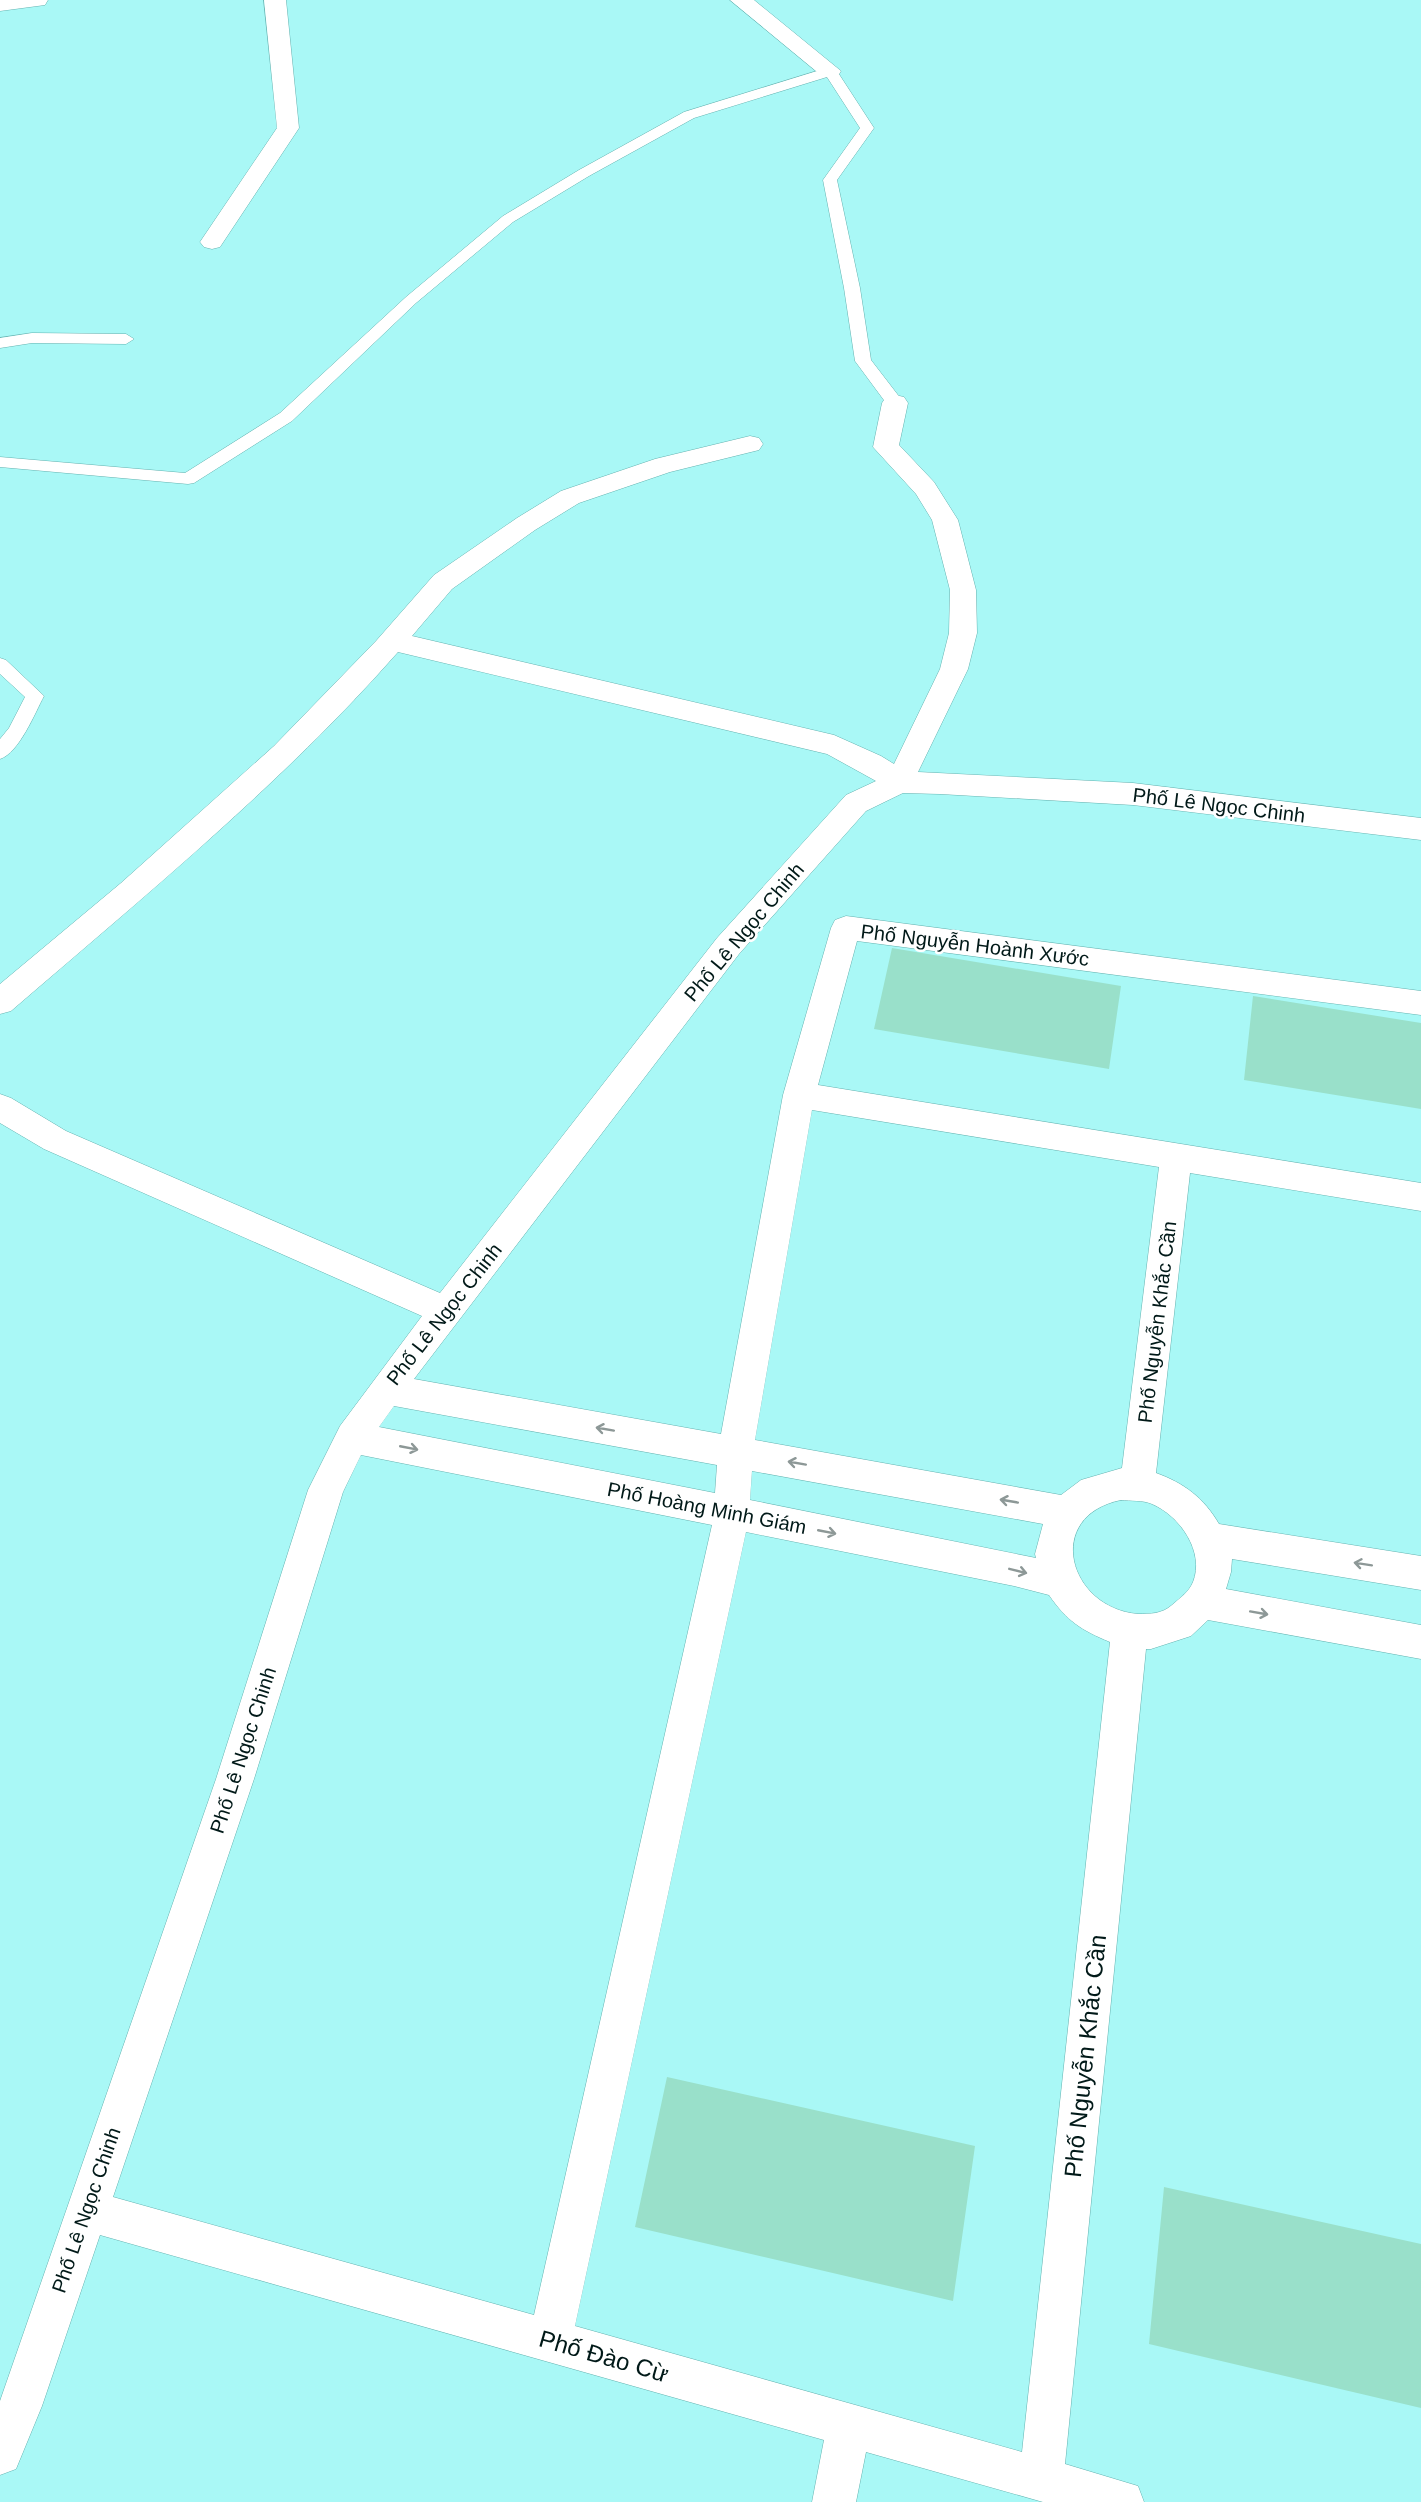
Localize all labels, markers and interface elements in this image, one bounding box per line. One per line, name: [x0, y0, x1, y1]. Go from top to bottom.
street label: Phố Lê Ngọc Chinh: [1132, 784, 1306, 826]
street label: Phố Lê Ngọc Chinh: [680, 858, 808, 1006]
street label: Phố Nguyễn Hoành Xước: [860, 920, 1090, 970]
street label: Phố Nguyễn Khắc Cần: [1134, 1220, 1180, 1424]
street label: Phố Lê Ngọc Chinh: [382, 1239, 506, 1389]
one-way arrow: [596, 1423, 615, 1434]
one-way arrow: [399, 1443, 419, 1454]
one-way arrow: [788, 1457, 807, 1468]
street label: Phố Hoàng Minh Giám: [606, 1478, 808, 1538]
one-way arrow: [1000, 1496, 1020, 1507]
one-way arrow: [817, 1527, 836, 1538]
one-way arrow: [1354, 1558, 1374, 1569]
one-way arrow: [1008, 1565, 1027, 1577]
one-way arrow: [1249, 1607, 1268, 1618]
street label: Phố Lê Ngọc Chinh: [206, 1664, 280, 1836]
street label: Phố Nguyễn Khắc Cần: [1059, 1933, 1111, 2179]
street label: Phố Lê Ngọc Chinh: [47, 2124, 125, 2296]
street label: Phố Đào Cừ: [536, 2325, 672, 2387]

